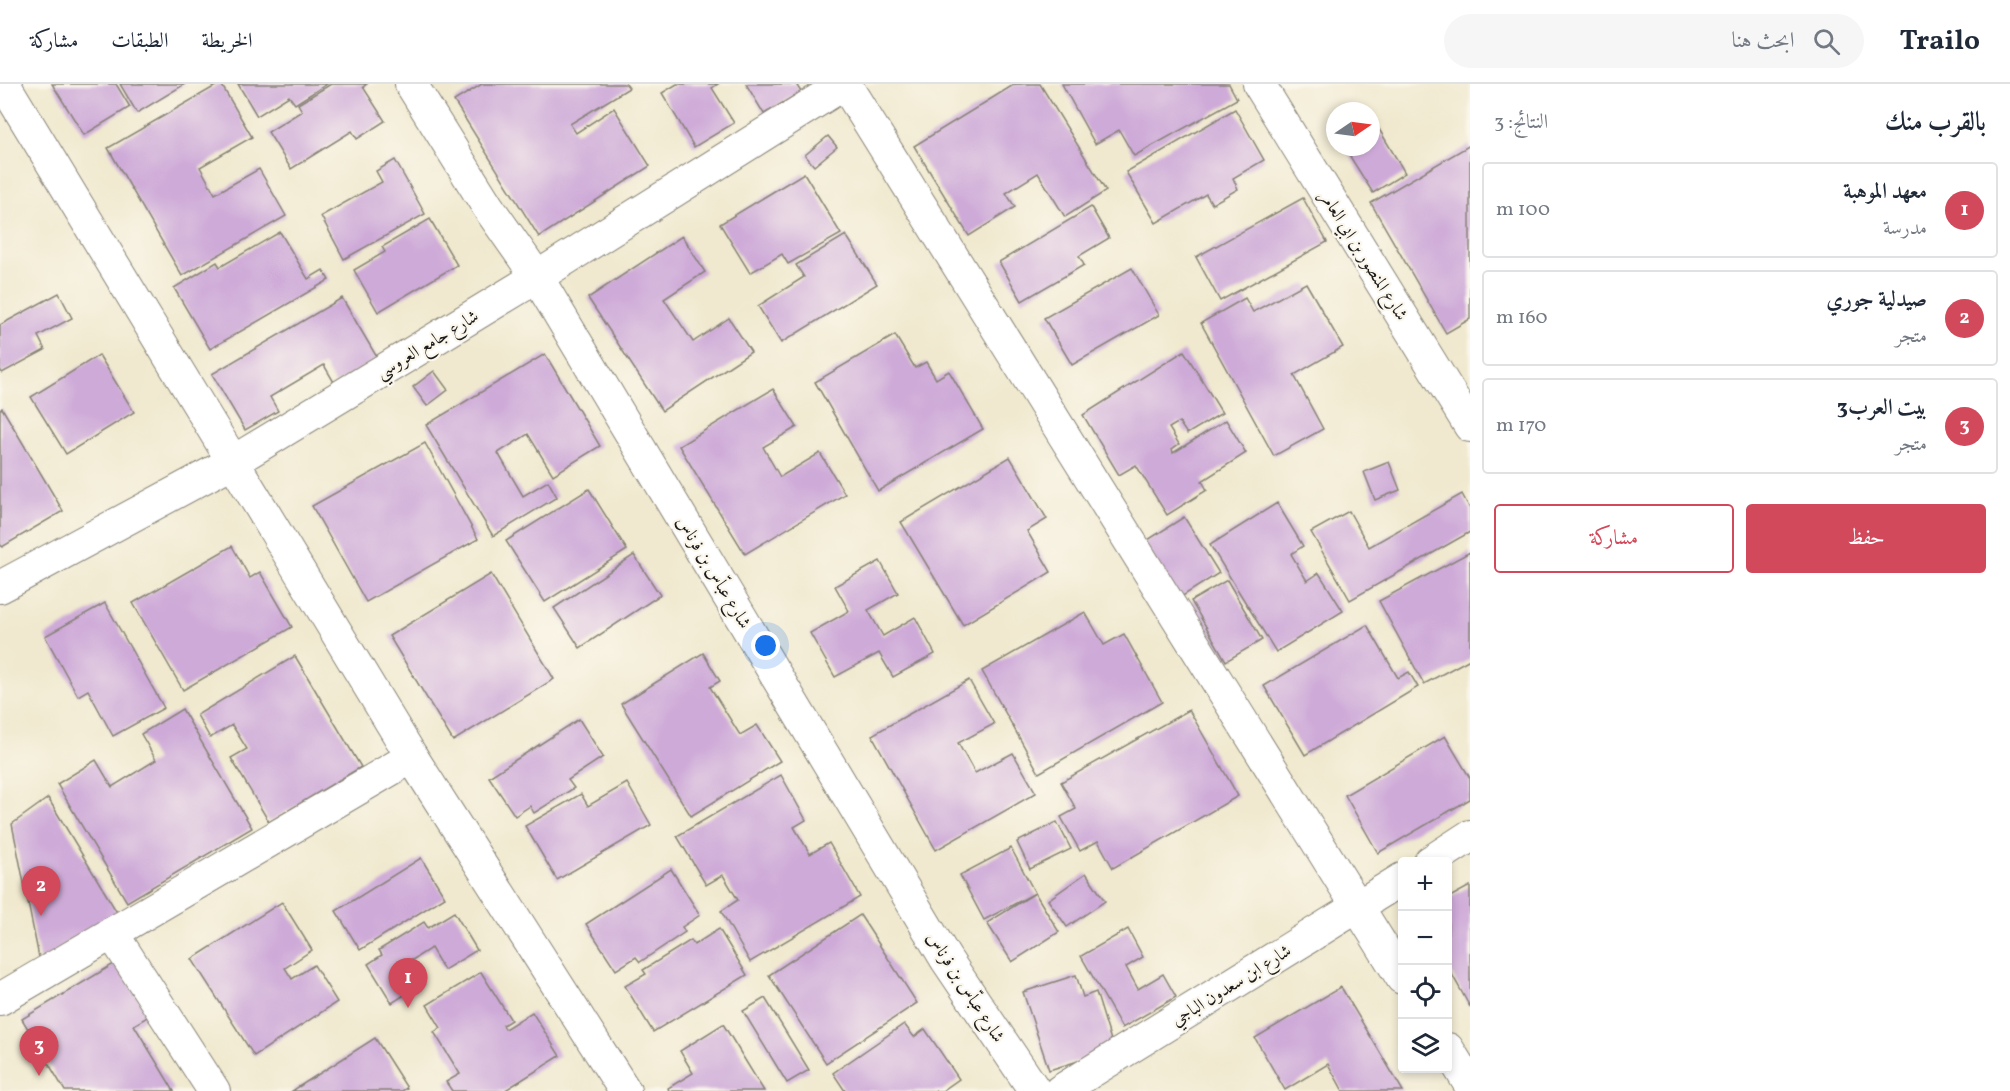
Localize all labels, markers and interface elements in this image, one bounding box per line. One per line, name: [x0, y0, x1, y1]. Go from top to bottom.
search box: [1444, 14, 1864, 68]
text: Trailo: [1900, 22, 1980, 61]
icon: search: [1810, 25, 1843, 58]
text: ابحث هنا: [1731, 26, 1795, 57]
text: مشاركة: [30, 27, 78, 56]
text: الطبقات: [111, 27, 168, 56]
text: الخريطة: [201, 27, 253, 56]
north arrow: [1326, 102, 1380, 156]
text: بالقرب منك: [1885, 105, 1986, 141]
text: النتائج: 3: [1494, 109, 1548, 137]
text: معهد الموهبة: [1843, 177, 1927, 208]
street label: شارع المنصور بن ابي العامر: [1312, 186, 1413, 326]
text: 100 m: [1496, 196, 1550, 224]
text: 1: [1960, 196, 1969, 224]
text: مدرسة: [1883, 215, 1927, 243]
text: صيدلية جوري: [1826, 285, 1927, 316]
text: 160 m: [1496, 304, 1548, 332]
text: 2: [1959, 304, 1970, 332]
street label: شارع جامع العروسي: [372, 305, 485, 388]
text: متجر: [1895, 323, 1927, 351]
text: بيت العرب3: [1837, 393, 1927, 424]
text: 170 m: [1496, 412, 1546, 440]
text: 3: [1959, 412, 1970, 440]
text: متجر: [1895, 431, 1927, 459]
button: مشاركة: [1494, 504, 1734, 573]
button: حفظ: [1746, 504, 1986, 573]
street label: شارع عباّس بن فرناس: [668, 511, 757, 634]
your location: [751, 631, 780, 660]
map controls: [1398, 857, 1452, 1073]
button: +: [1398, 857, 1452, 911]
pin: 2: [22, 866, 60, 916]
button: −: [1398, 911, 1452, 965]
street label: شارع عباّس بن فرناس: [919, 927, 1011, 1049]
street label: شارع ابن سعدون الباجي: [1167, 939, 1297, 1034]
pin: 1: [388, 958, 428, 1008]
button: locate: [1398, 965, 1452, 1019]
button: layers: [1398, 1019, 1452, 1073]
pin: 3: [20, 1026, 58, 1076]

